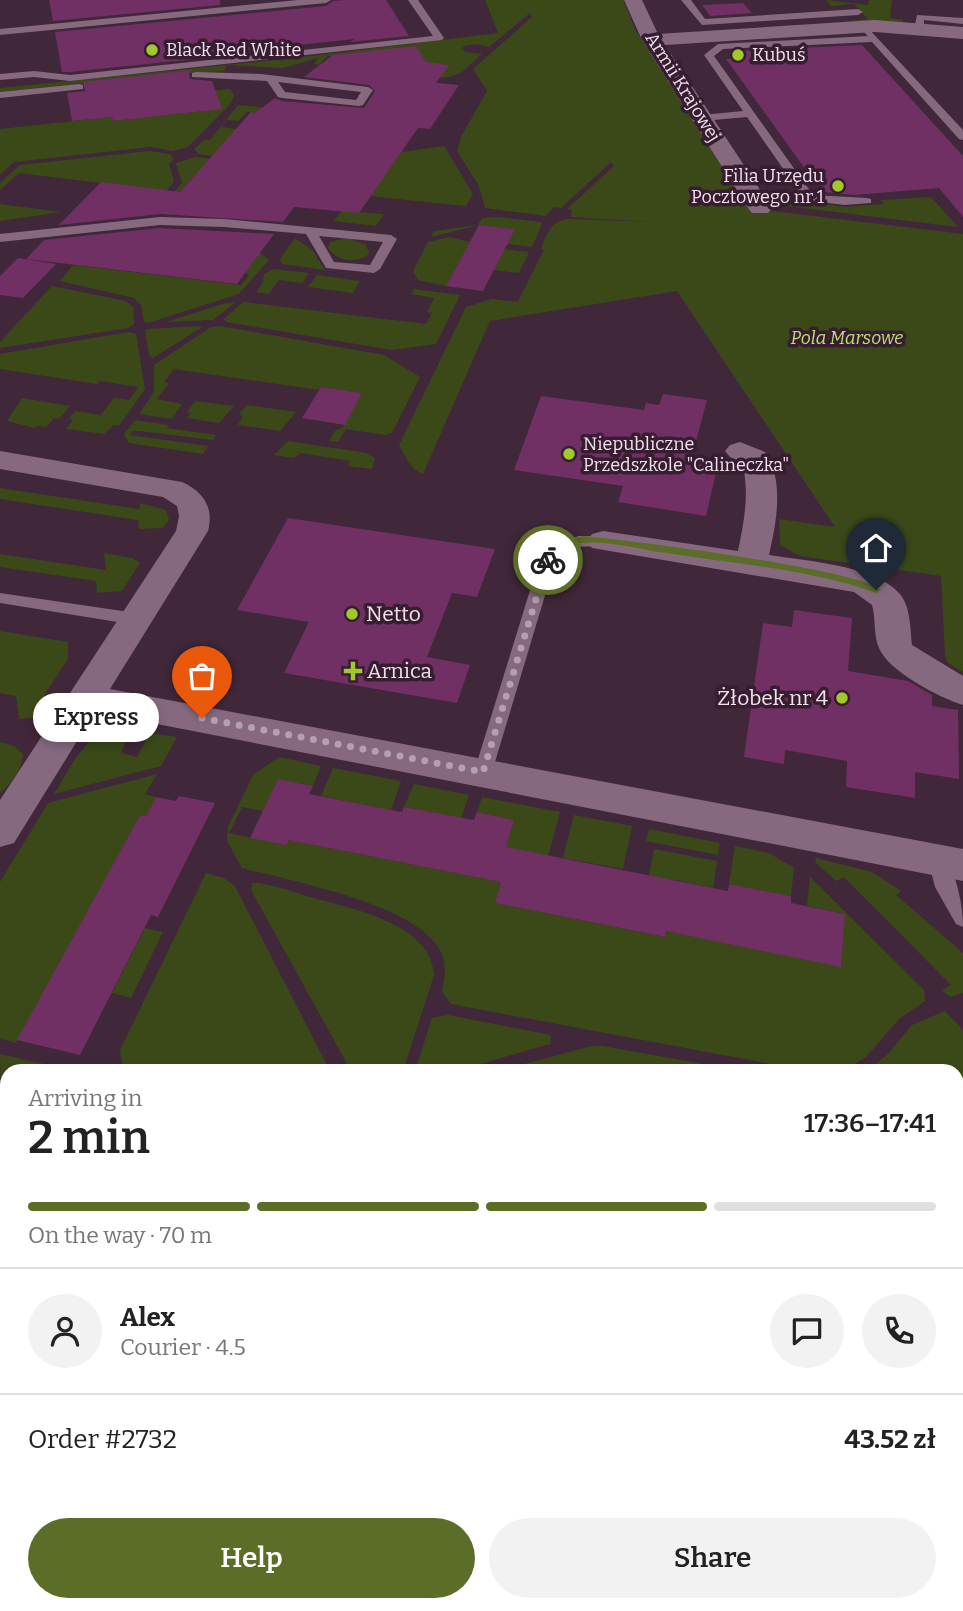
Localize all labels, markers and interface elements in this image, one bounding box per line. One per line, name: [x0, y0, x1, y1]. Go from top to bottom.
street label: Armii Krajowej: [641, 28, 725, 146]
place label: Black Red White: [166, 39, 301, 61]
marker: Black Red White: [144, 42, 160, 58]
place label: Kubuś: [752, 44, 806, 66]
marker: Kubuś: [730, 47, 746, 63]
place label: Filia Urzędu Pocztowego nr 1: [691, 165, 825, 208]
marker: Filia Urzędu Pocztowego nr 1: [830, 178, 846, 194]
park label: Pola Marsowe: [791, 327, 903, 349]
place label: Niepubliczne Przedszkole "Calineczka": [583, 433, 789, 476]
marker: Niepubliczne Przedszkole "Calineczka": [561, 446, 577, 462]
pin: [846, 518, 906, 590]
courier: [513, 525, 583, 595]
icon: home: [857, 529, 895, 567]
icon: bike: [529, 541, 567, 579]
place label: Netto: [366, 601, 421, 627]
marker: Netto: [344, 606, 360, 622]
pin: [172, 646, 232, 718]
icon: bag: [183, 657, 221, 695]
place label: Arnica: [367, 658, 432, 684]
marker: Arnica: [345, 663, 361, 679]
place label: Żłobek nr 4: [717, 685, 828, 711]
marker: Żłobek nr 4: [834, 690, 850, 706]
callout: Express: [34, 694, 160, 742]
text: Express: [53, 703, 139, 731]
text: Arriving in: [28, 1084, 142, 1112]
text: 17:36–17:41: [804, 1108, 936, 1139]
text: 2 min: [28, 1110, 150, 1165]
text: On the way · 70 m: [28, 1221, 212, 1249]
button: person: [28, 1294, 102, 1368]
button: chat: [770, 1294, 844, 1368]
button: phone: [862, 1294, 936, 1368]
text: Alex: [120, 1302, 175, 1333]
text: Courier · 4.5: [120, 1333, 246, 1361]
text: Order #2732: [28, 1424, 177, 1455]
text: 43.52 zł: [844, 1424, 936, 1455]
button: Help: [28, 1518, 475, 1598]
button: Share: [489, 1518, 936, 1598]

